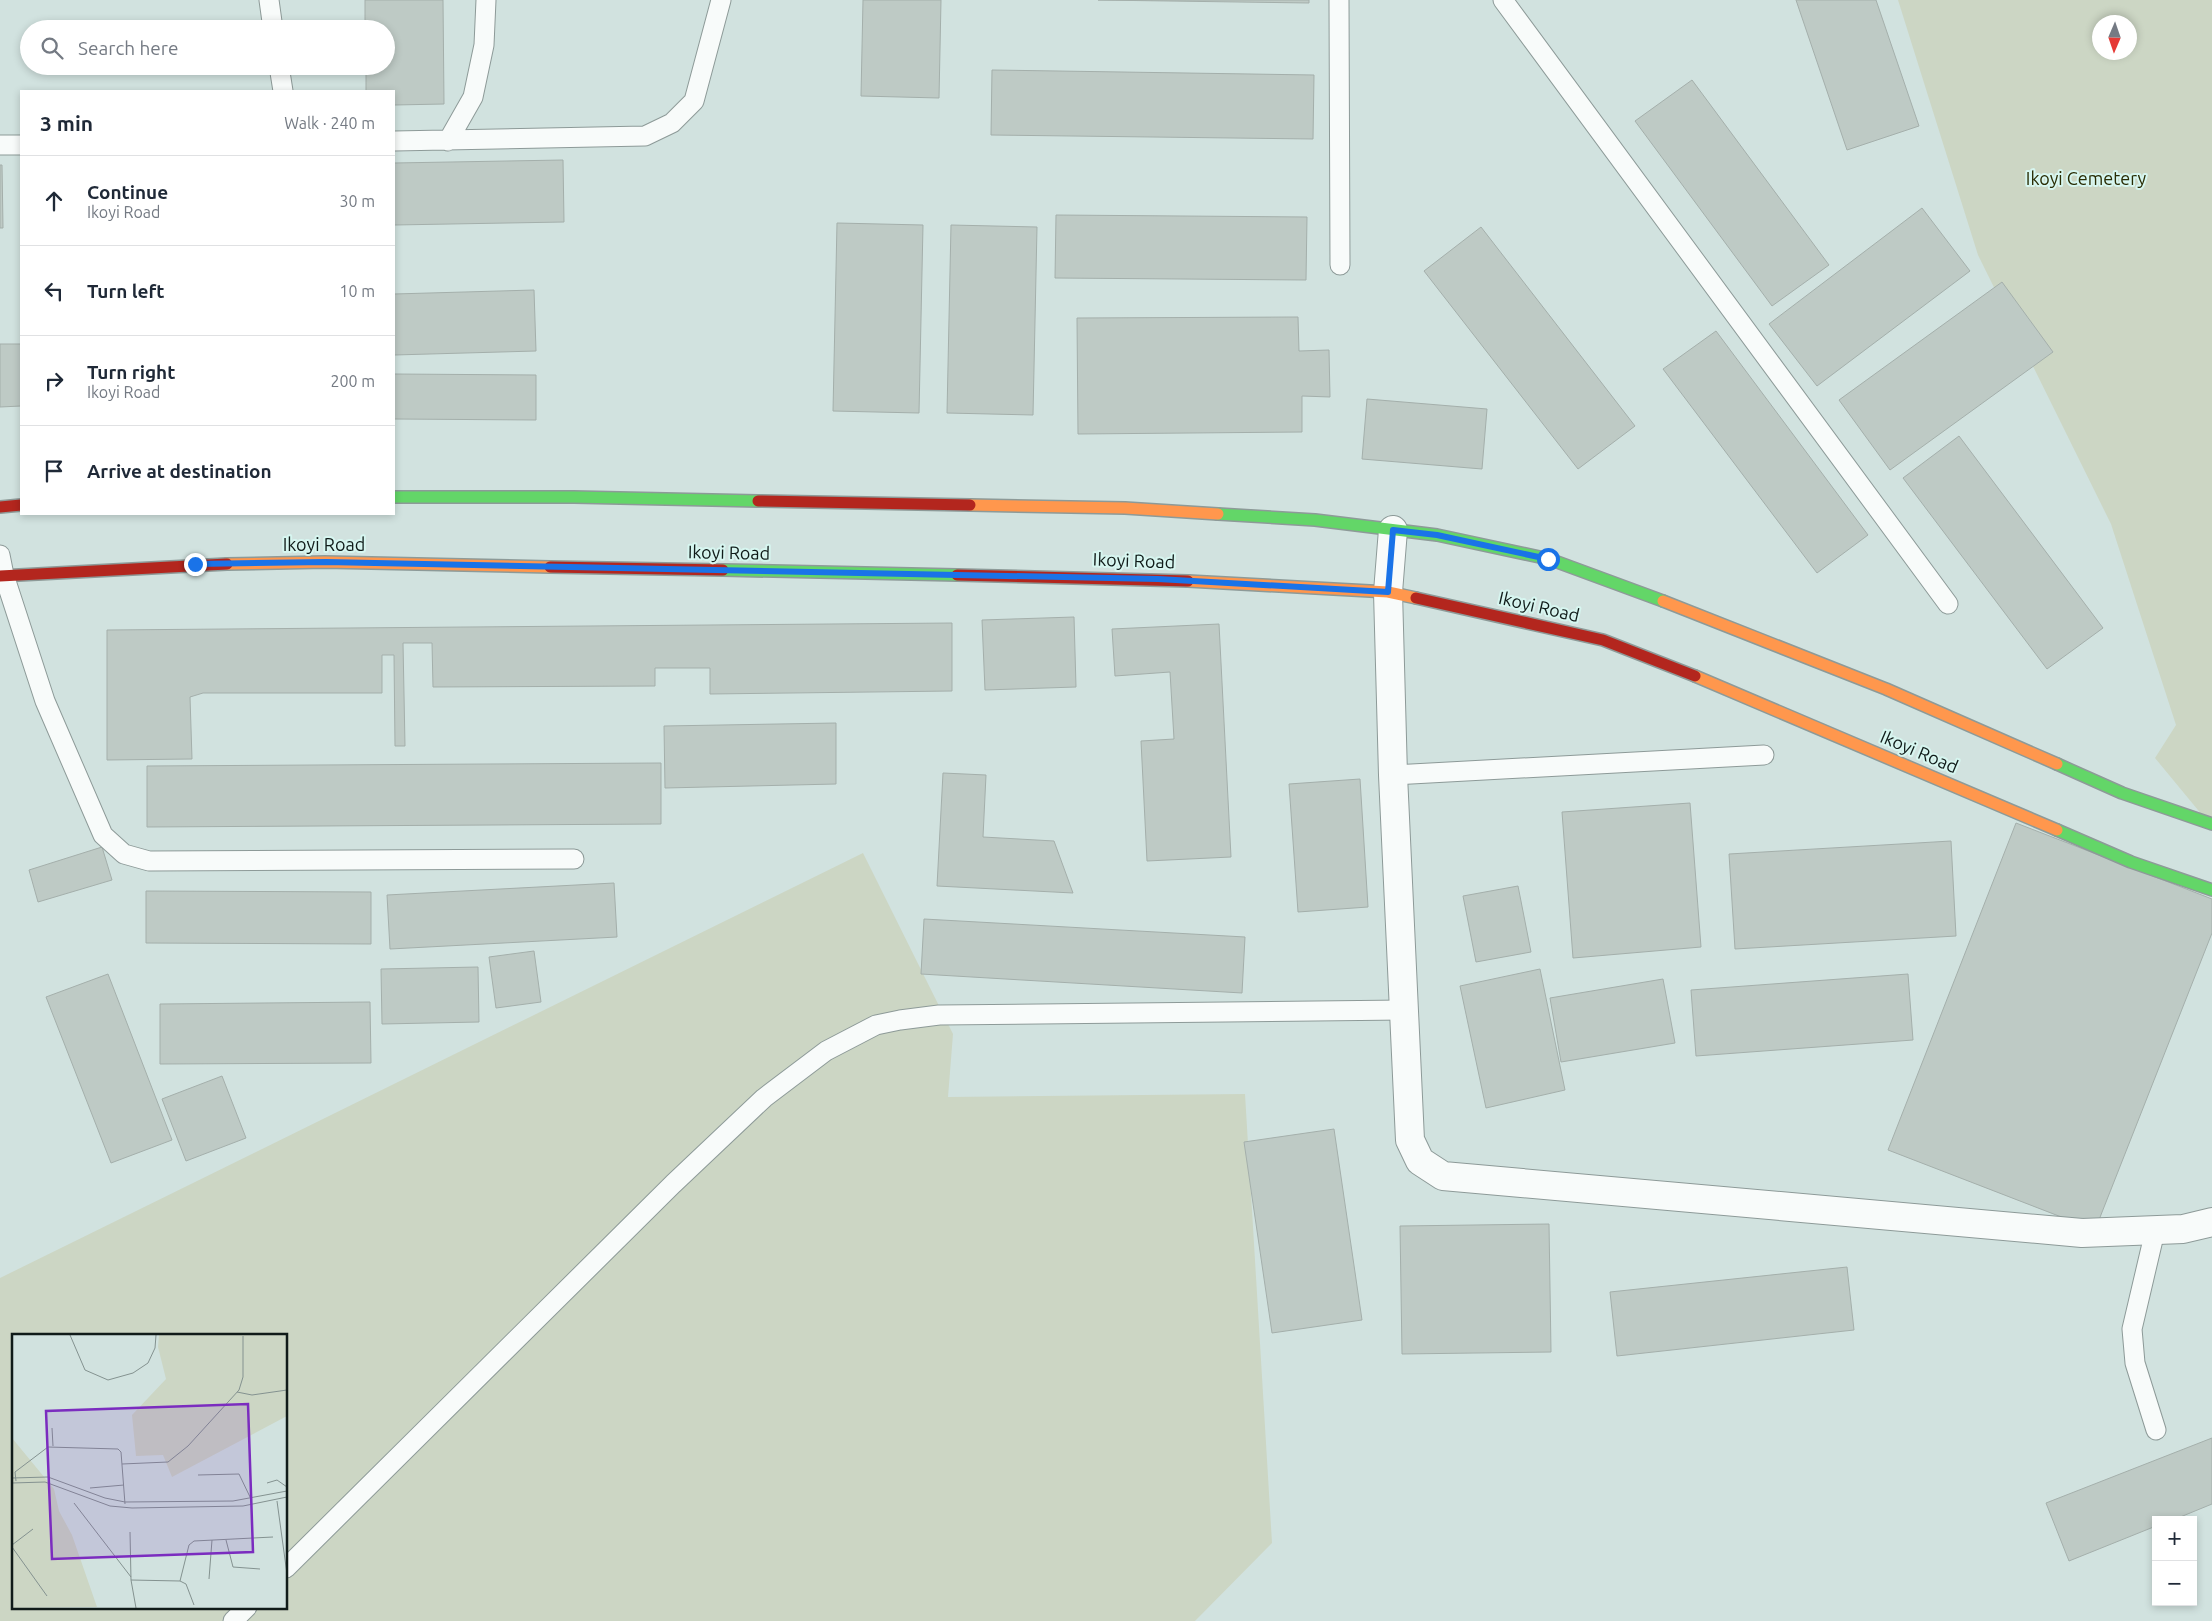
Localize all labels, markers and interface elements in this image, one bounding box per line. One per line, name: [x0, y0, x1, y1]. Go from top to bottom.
north arrow: [2092, 15, 2137, 60]
search box: [20, 20, 395, 75]
icon: search: [38, 34, 66, 62]
text: Search here: [78, 37, 178, 59]
text: 3 min: [40, 111, 93, 135]
text: Walk · 240 m: [284, 114, 375, 132]
park label: Ikoyi Cemetery: [2026, 168, 2146, 188]
text: Continue: [87, 181, 168, 203]
icon: ahead: [40, 187, 68, 215]
text: 30 m: [339, 192, 375, 210]
text: Ikoyi Road: [87, 203, 160, 221]
icon: left: [40, 277, 68, 305]
text: Turn left: [87, 280, 165, 302]
text: 10 m: [339, 282, 375, 300]
text: Turn right: [87, 361, 175, 383]
icon: right: [40, 367, 68, 395]
text: 200 m: [330, 372, 375, 390]
text: Ikoyi Road: [87, 383, 160, 401]
icon: arrive: [40, 457, 68, 485]
text: Arrive at destination: [87, 460, 272, 482]
street label: Ikoyi Road: [283, 534, 365, 554]
street label: Ikoyi Road: [688, 541, 770, 563]
route start: [1537, 548, 1560, 571]
street label: Ikoyi Road: [1092, 549, 1176, 571]
route end: [184, 553, 207, 576]
street label: Ikoyi Road: [1497, 587, 1582, 625]
street label: Ikoyi Road: [1878, 726, 1961, 776]
inset map: [12, 1334, 288, 1608]
map controls: [2152, 1516, 2197, 1606]
button: +: [2152, 1516, 2197, 1561]
button: −: [2152, 1561, 2197, 1606]

